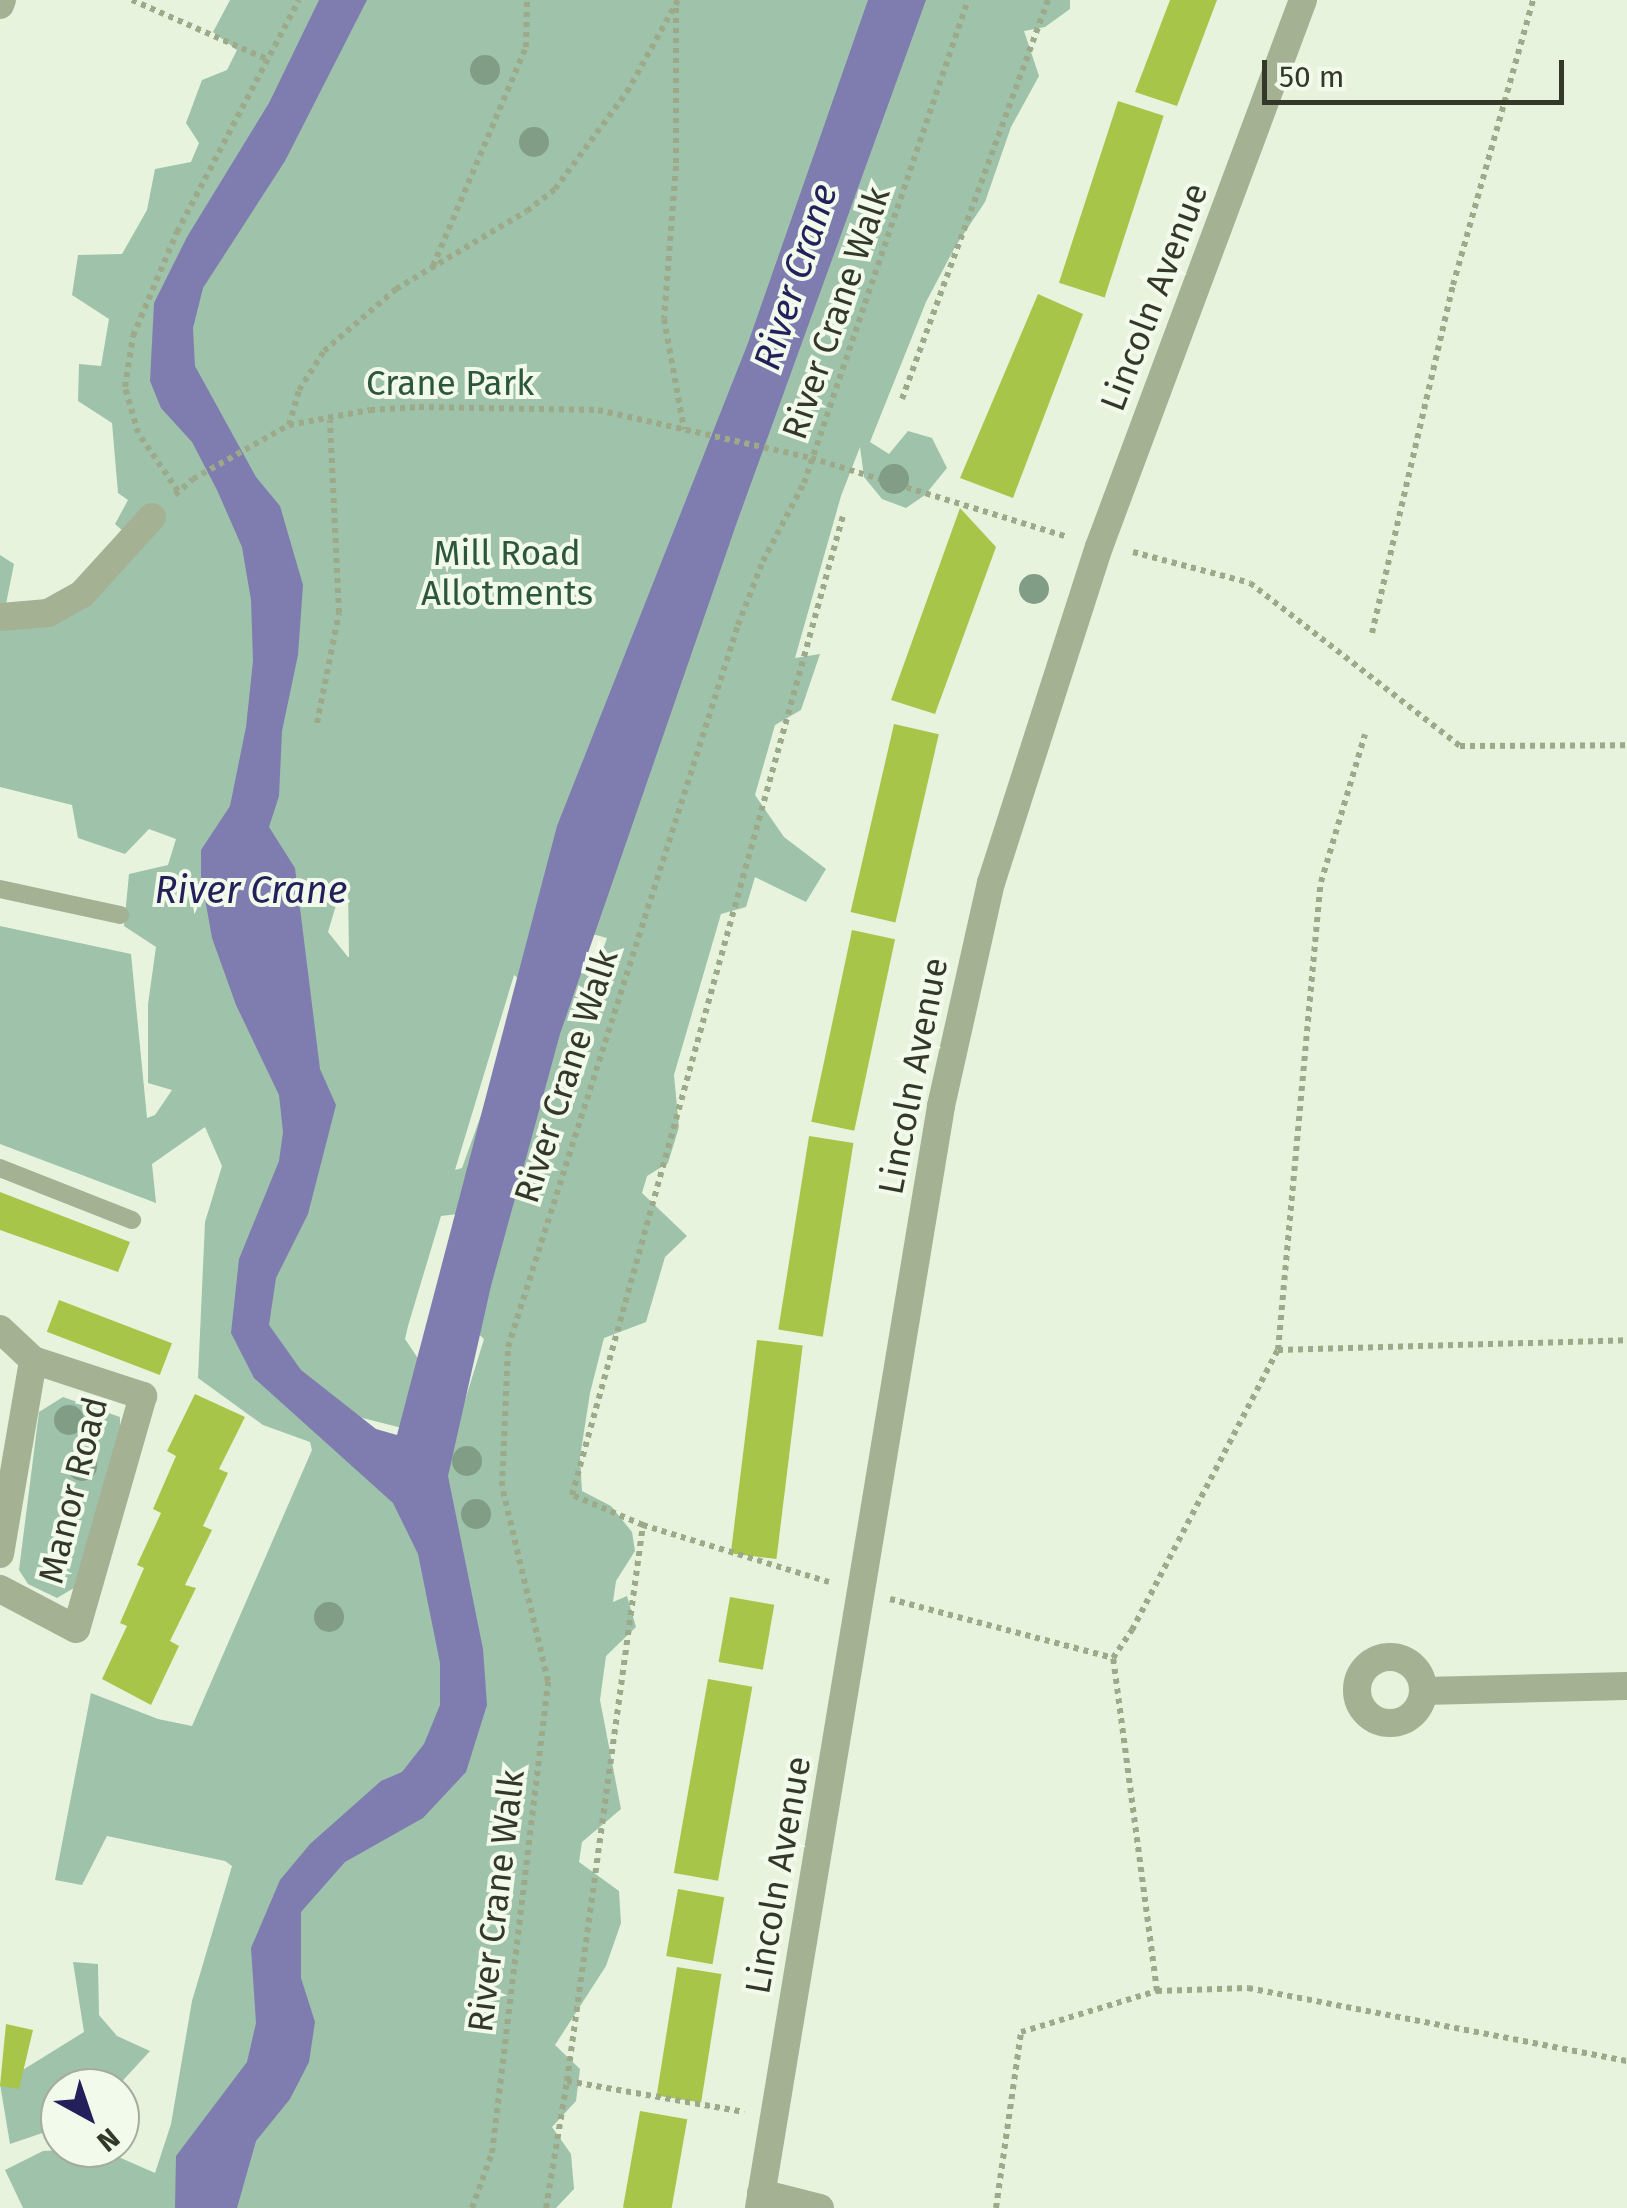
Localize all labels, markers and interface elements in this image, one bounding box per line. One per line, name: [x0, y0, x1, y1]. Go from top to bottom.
scale bar: [1267, 40, 1570, 102]
text: 50 m: [1279, 59, 1344, 95]
street label: Lincoln Avenue: [1091, 177, 1217, 417]
water label: River Crane: [745, 178, 847, 376]
street label: River Crane Walk: [773, 181, 899, 445]
park label: Crane Park: [366, 362, 534, 404]
park label: Mill Road Allotments: [421, 532, 593, 614]
water label: River Crane: [155, 868, 347, 914]
street label: River Crane Walk: [505, 944, 627, 1208]
street label: Lincoln Avenue: [869, 954, 957, 1198]
street label: Manor Road: [30, 1392, 116, 1588]
street label: Lincoln Avenue: [736, 1753, 820, 1997]
street label: River Crane Walk: [459, 1767, 533, 2035]
north arrow: [40, 2068, 140, 2168]
text: N: [91, 2121, 126, 2158]

